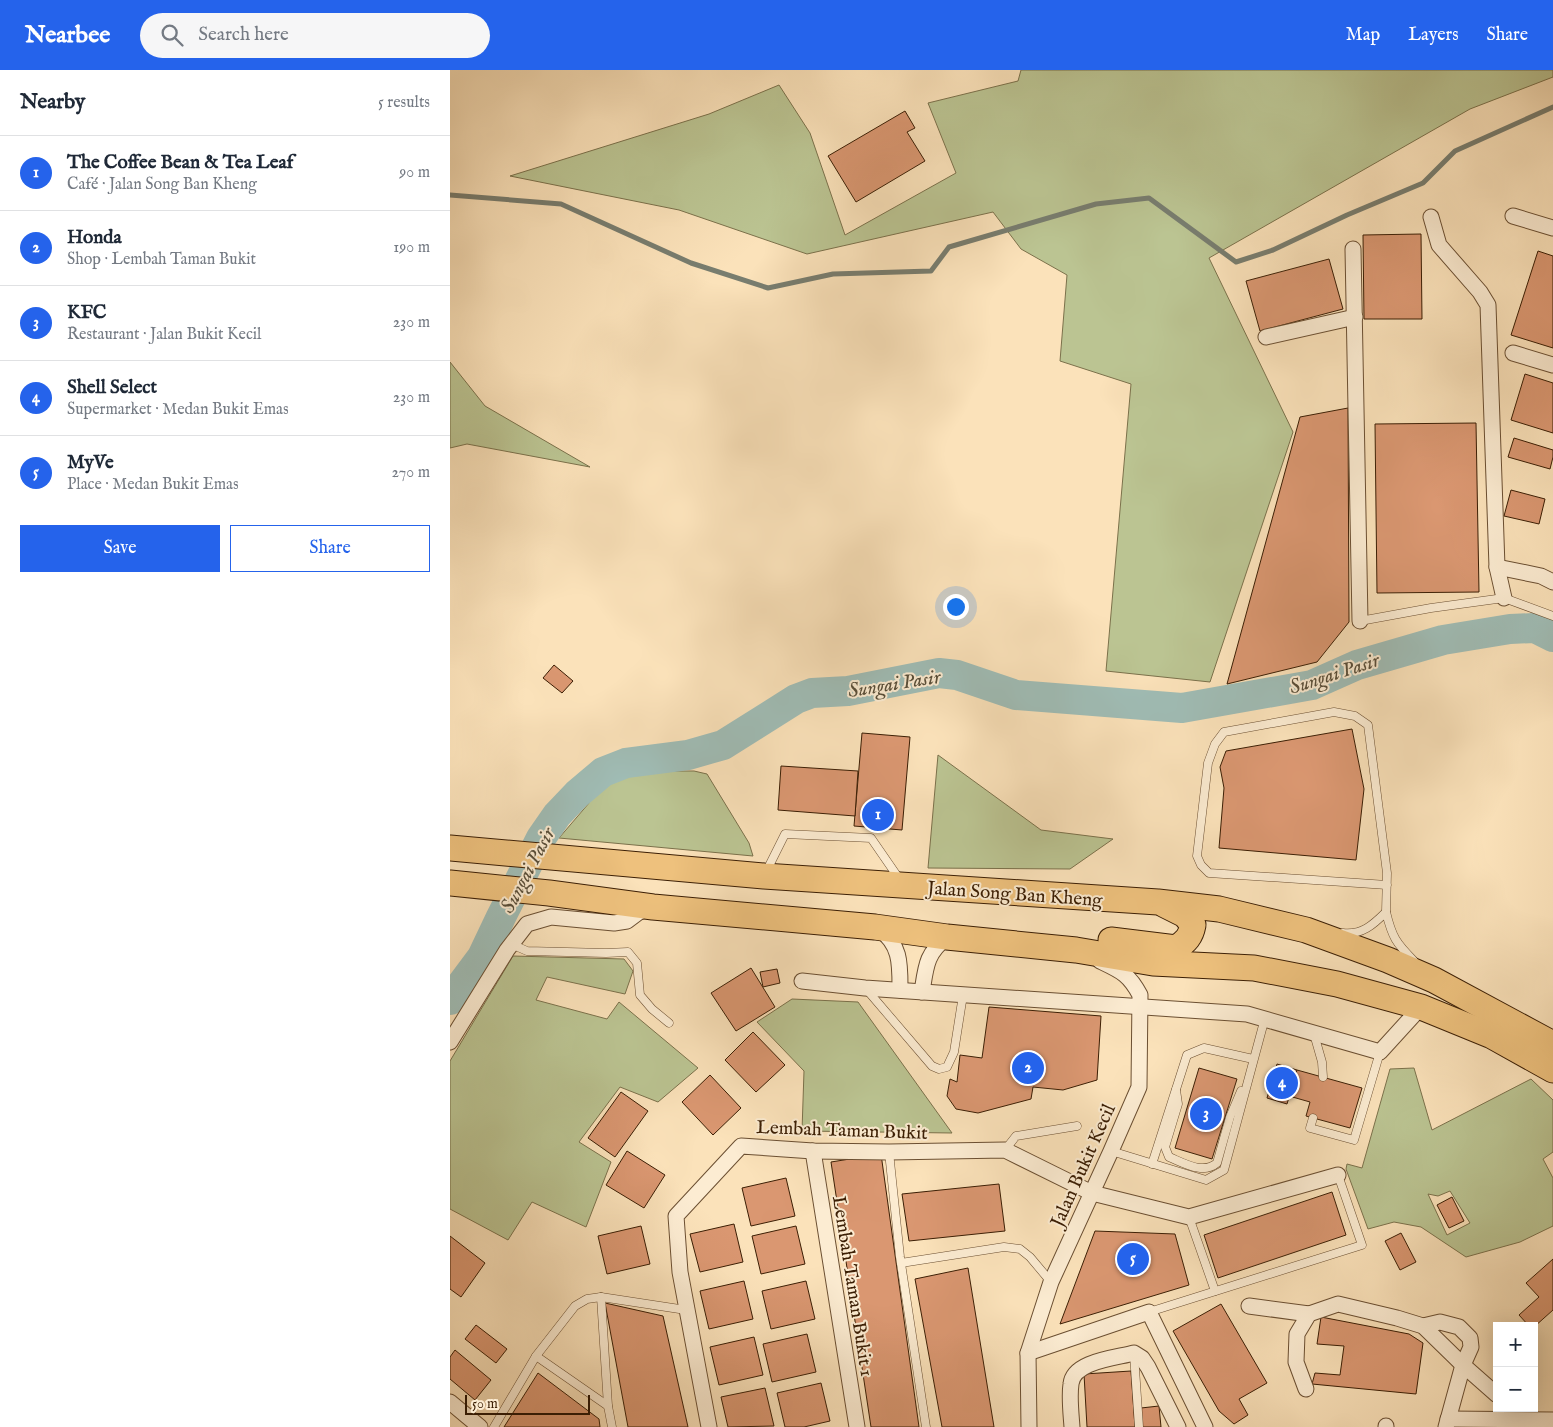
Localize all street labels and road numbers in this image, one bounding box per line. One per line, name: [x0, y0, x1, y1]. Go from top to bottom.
street label: Jalan Song Ban Kheng: [924, 877, 1104, 913]
street label: Jalan Bukit Kecil: [1045, 1100, 1122, 1233]
street label: Lembah Taman Bukit: [756, 1116, 929, 1146]
street label: Lembah Taman Bukit 1: [826, 1194, 878, 1378]

